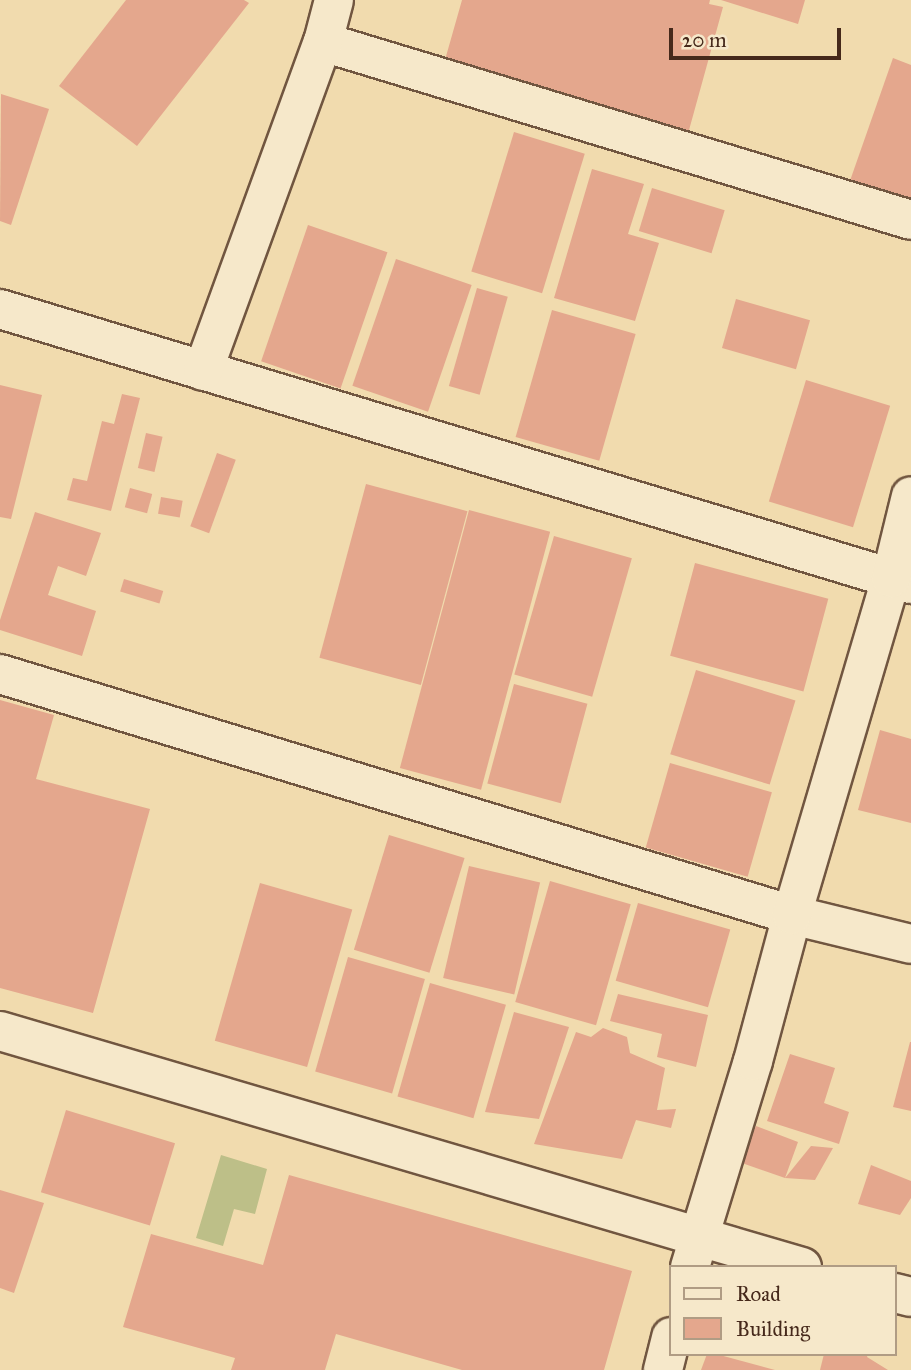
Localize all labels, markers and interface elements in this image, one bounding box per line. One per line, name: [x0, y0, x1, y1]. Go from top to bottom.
scale bar: [673, 14, 844, 58]
text: 20 m: [682, 27, 727, 53]
legend: [670, 1265, 897, 1356]
text: Road: [736, 1281, 781, 1307]
text: Building: [736, 1316, 810, 1342]

